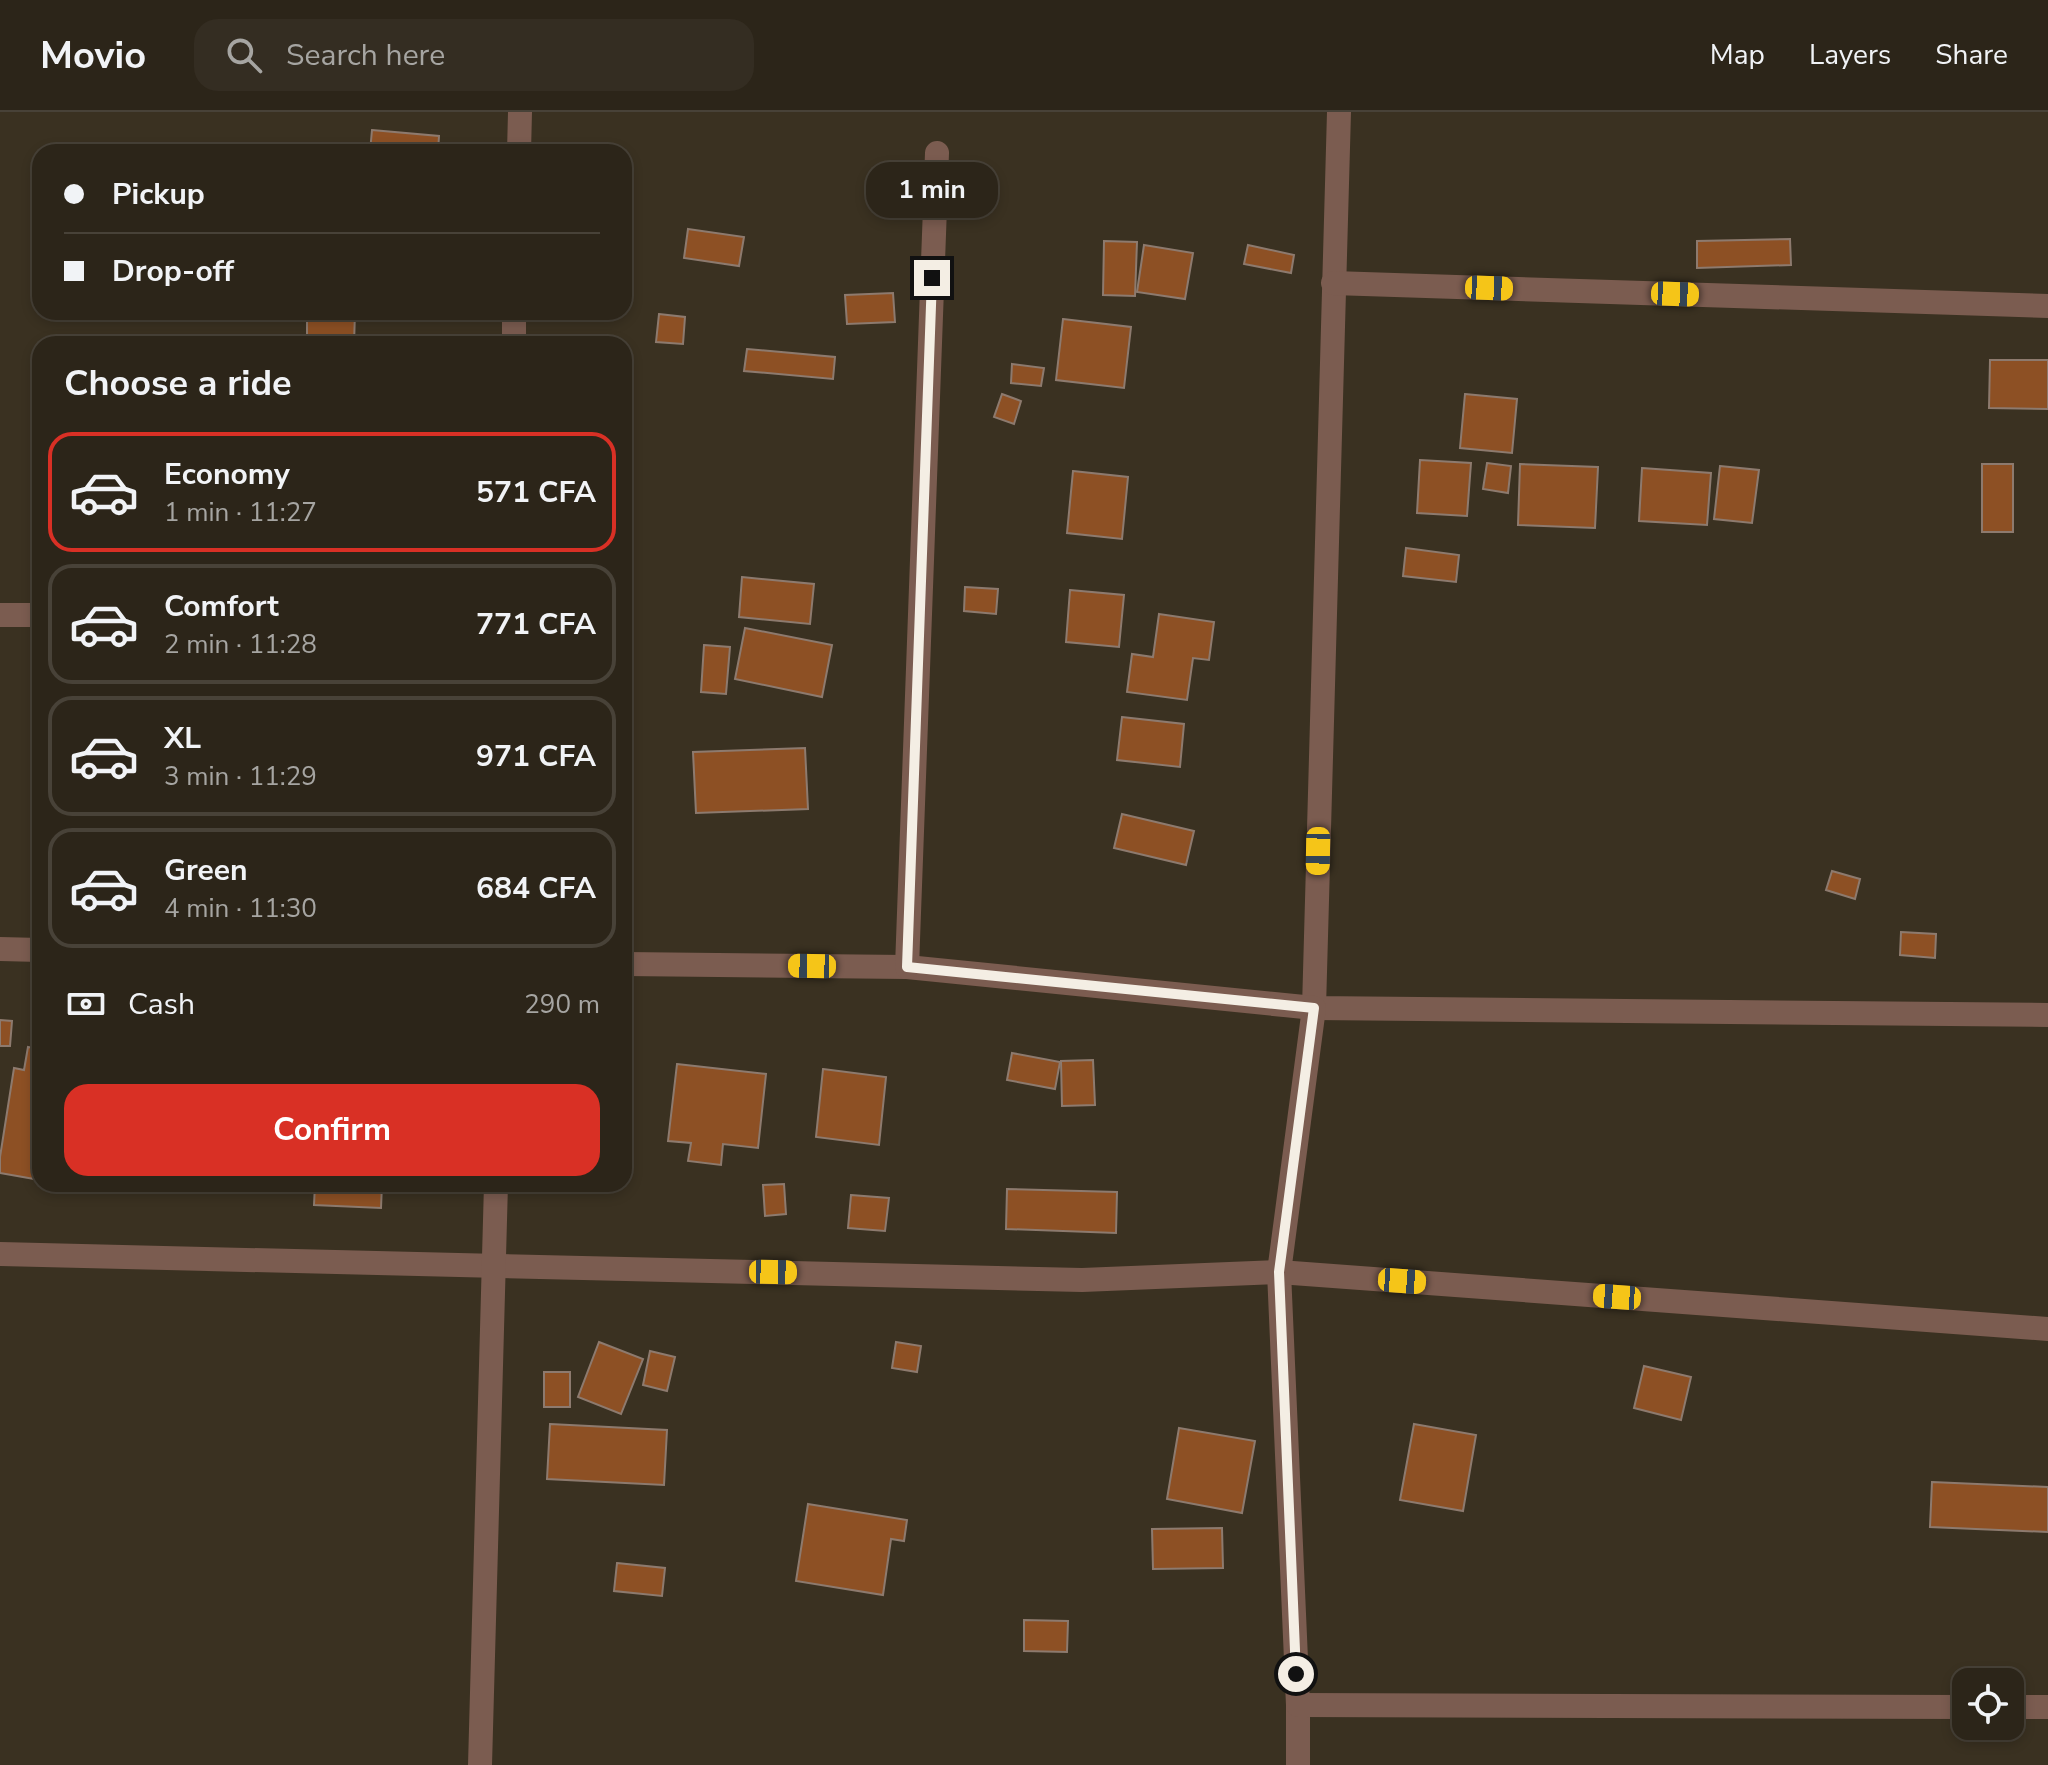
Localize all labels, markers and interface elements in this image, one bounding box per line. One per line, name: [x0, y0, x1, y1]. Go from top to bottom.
search box: [194, 19, 754, 91]
text: Movio: [40, 30, 146, 81]
icon: search: [222, 33, 266, 77]
text: Search here: [286, 35, 445, 76]
text: Map: [1710, 36, 1765, 74]
text: Layers: [1809, 36, 1891, 74]
text: Share: [1935, 36, 2008, 74]
callout: 1 min: [866, 162, 998, 218]
text: 1 min: [898, 172, 966, 207]
text: Pickup: [112, 174, 205, 215]
text: Drop-off: [112, 251, 234, 292]
route end: [914, 260, 950, 296]
car: [1465, 275, 1513, 301]
car: [1651, 281, 1699, 307]
text: Choose a ride: [64, 359, 292, 408]
text: Economy: [164, 454, 290, 495]
icon: car: [68, 456, 140, 528]
text: 571 CFA: [476, 472, 596, 513]
text: 1 min · 11:27: [164, 495, 317, 530]
text: Comfort: [164, 586, 279, 627]
icon: car: [68, 588, 140, 660]
text: 771 CFA: [476, 604, 596, 645]
text: 2 min · 11:28: [164, 627, 317, 662]
text: XL: [164, 718, 201, 759]
icon: car: [68, 720, 140, 792]
text: 971 CFA: [476, 736, 596, 777]
text: 3 min · 11:29: [164, 759, 317, 794]
car: [1306, 827, 1330, 875]
text: Green: [164, 850, 248, 891]
icon: car: [68, 852, 140, 924]
text: 684 CFA: [476, 868, 596, 909]
text: 4 min · 11:30: [164, 891, 317, 926]
car: [788, 954, 836, 978]
icon: cash: [64, 982, 108, 1026]
text: Cash: [128, 984, 195, 1025]
text: 290 m: [524, 987, 600, 1022]
button: Confirm: [64, 1084, 600, 1176]
car: [749, 1260, 797, 1284]
car: [1377, 1267, 1427, 1295]
car: [1592, 1283, 1642, 1311]
route start: [1278, 1656, 1314, 1692]
map controls: [1952, 1668, 2024, 1740]
button: locate: [1952, 1668, 2024, 1740]

